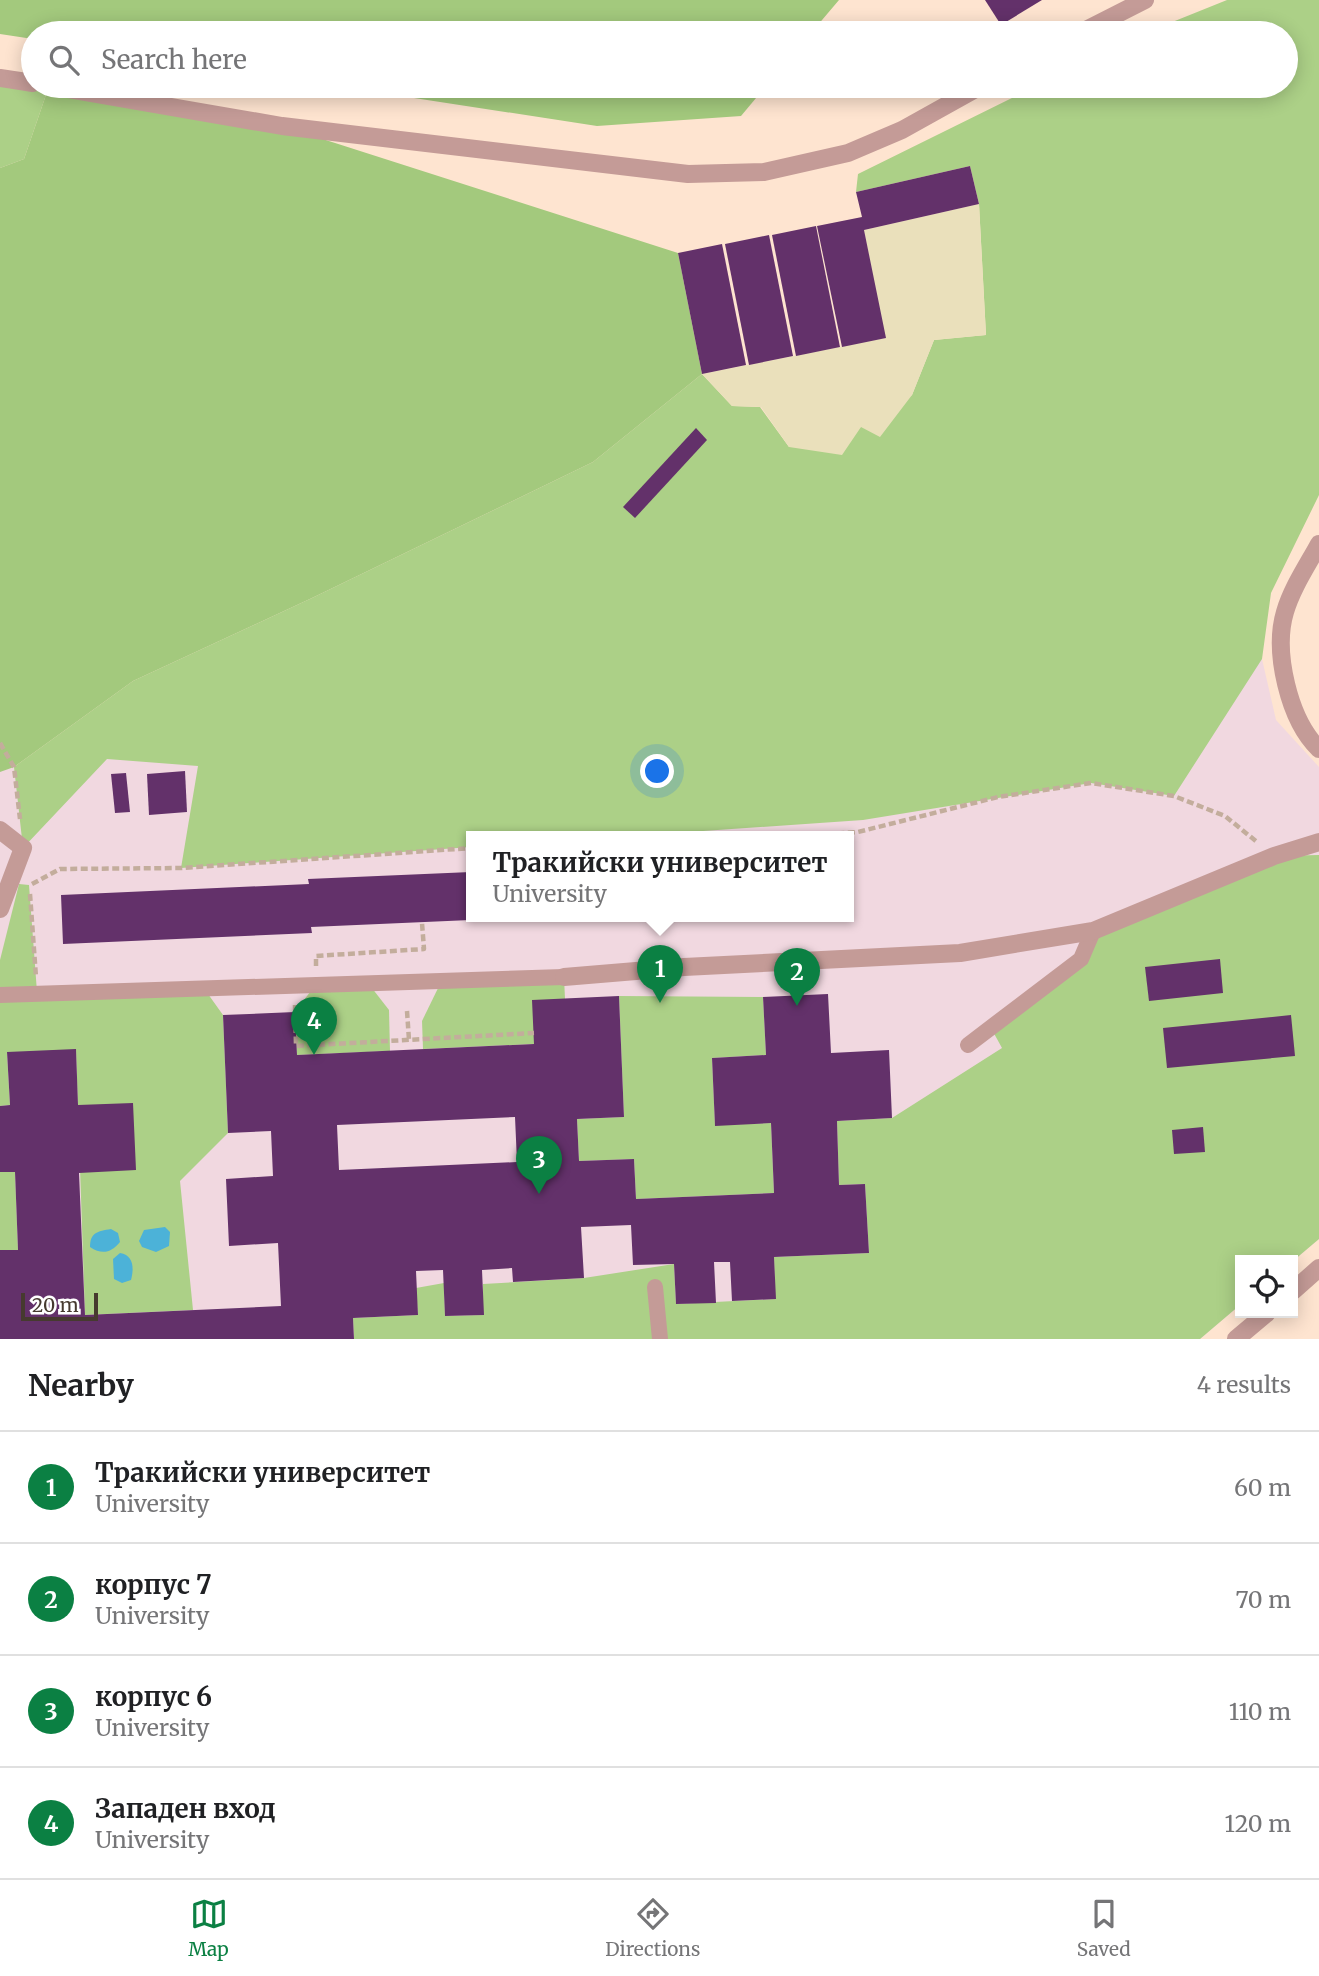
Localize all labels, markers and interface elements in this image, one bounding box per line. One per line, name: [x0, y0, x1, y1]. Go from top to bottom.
search box: [21, 21, 1298, 98]
icon: search: [45, 41, 83, 79]
text: Search here: [101, 43, 247, 76]
your location: [640, 754, 674, 788]
popup: [466, 831, 854, 922]
text: Тракийски университет: [492, 846, 828, 879]
text: University: [492, 879, 607, 908]
pin: 1: [637, 945, 683, 1003]
pin: 2: [774, 948, 820, 1006]
pin: 4: [291, 997, 337, 1055]
pin: 3: [516, 1136, 562, 1194]
map controls: [1235, 1255, 1298, 1318]
button: locate: [1235, 1255, 1298, 1318]
scale bar: [21, 1290, 98, 1322]
text: 20 m: [32, 1293, 79, 1317]
text: Nearby: [28, 1366, 134, 1404]
text: 4 results: [1197, 1370, 1291, 1399]
text: Тракийски университет: [95, 1456, 430, 1489]
text: 1: [46, 1473, 56, 1502]
text: 60 m: [1234, 1473, 1291, 1502]
text: University: [95, 1489, 210, 1518]
text: корпус 7: [95, 1568, 212, 1601]
text: 2: [44, 1585, 58, 1614]
text: 70 m: [1235, 1585, 1291, 1614]
text: University: [95, 1601, 210, 1630]
text: корпус 6: [95, 1680, 212, 1713]
text: 3: [44, 1697, 58, 1726]
text: 110 m: [1229, 1697, 1291, 1726]
text: University: [95, 1713, 210, 1742]
text: Западен вход: [95, 1792, 276, 1825]
text: 4: [44, 1809, 58, 1838]
text: 120 m: [1225, 1809, 1291, 1838]
text: University: [95, 1825, 210, 1854]
tab: Map: [188, 1895, 229, 1961]
tab: Directions: [605, 1895, 700, 1961]
tab: Saved: [1077, 1895, 1131, 1961]

